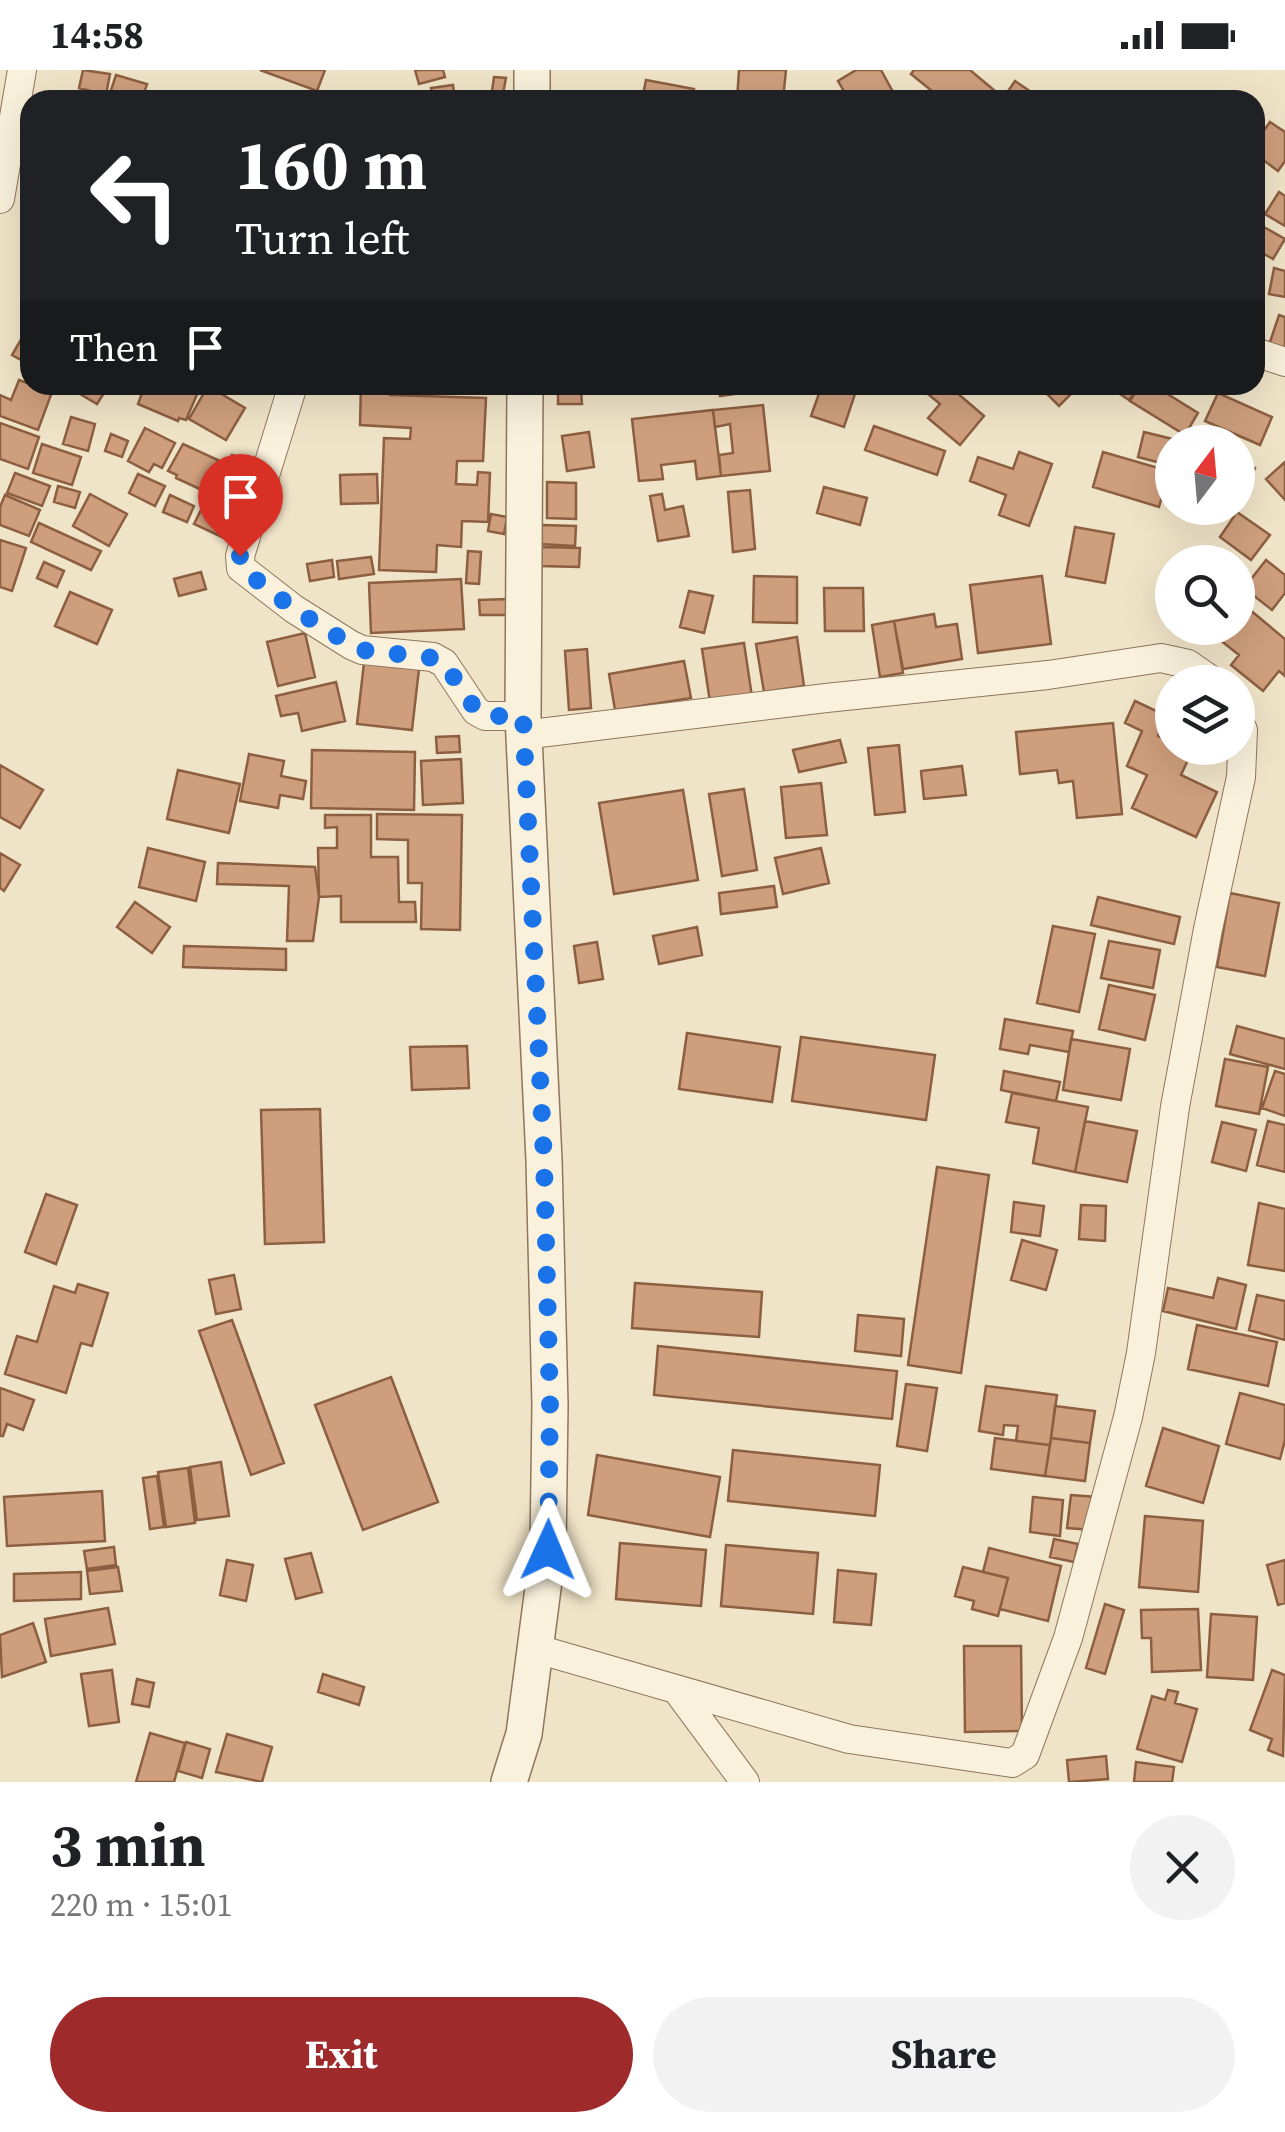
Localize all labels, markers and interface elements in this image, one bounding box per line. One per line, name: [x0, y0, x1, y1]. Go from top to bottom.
text: 14:58: [50, 9, 144, 61]
text: 160 m: [235, 116, 427, 212]
icon: left: [70, 130, 200, 260]
text: Turn left: [235, 207, 409, 269]
icon: arrive: [178, 320, 233, 375]
text: Then: [70, 322, 158, 374]
north arrow: [1155, 425, 1255, 525]
map controls: [1155, 425, 1255, 765]
pin: [198, 454, 283, 557]
icon: arrive: [213, 469, 268, 524]
button: search: [1155, 545, 1255, 645]
button: layers: [1155, 665, 1255, 765]
position arrow: [496, 1498, 600, 1602]
text: 3 min: [50, 1804, 206, 1886]
button: close: [1130, 1815, 1235, 1920]
text: 220 m · 15:01: [50, 1883, 232, 1927]
button: Exit: [50, 1997, 633, 2112]
button: Share: [653, 1997, 1235, 2112]

